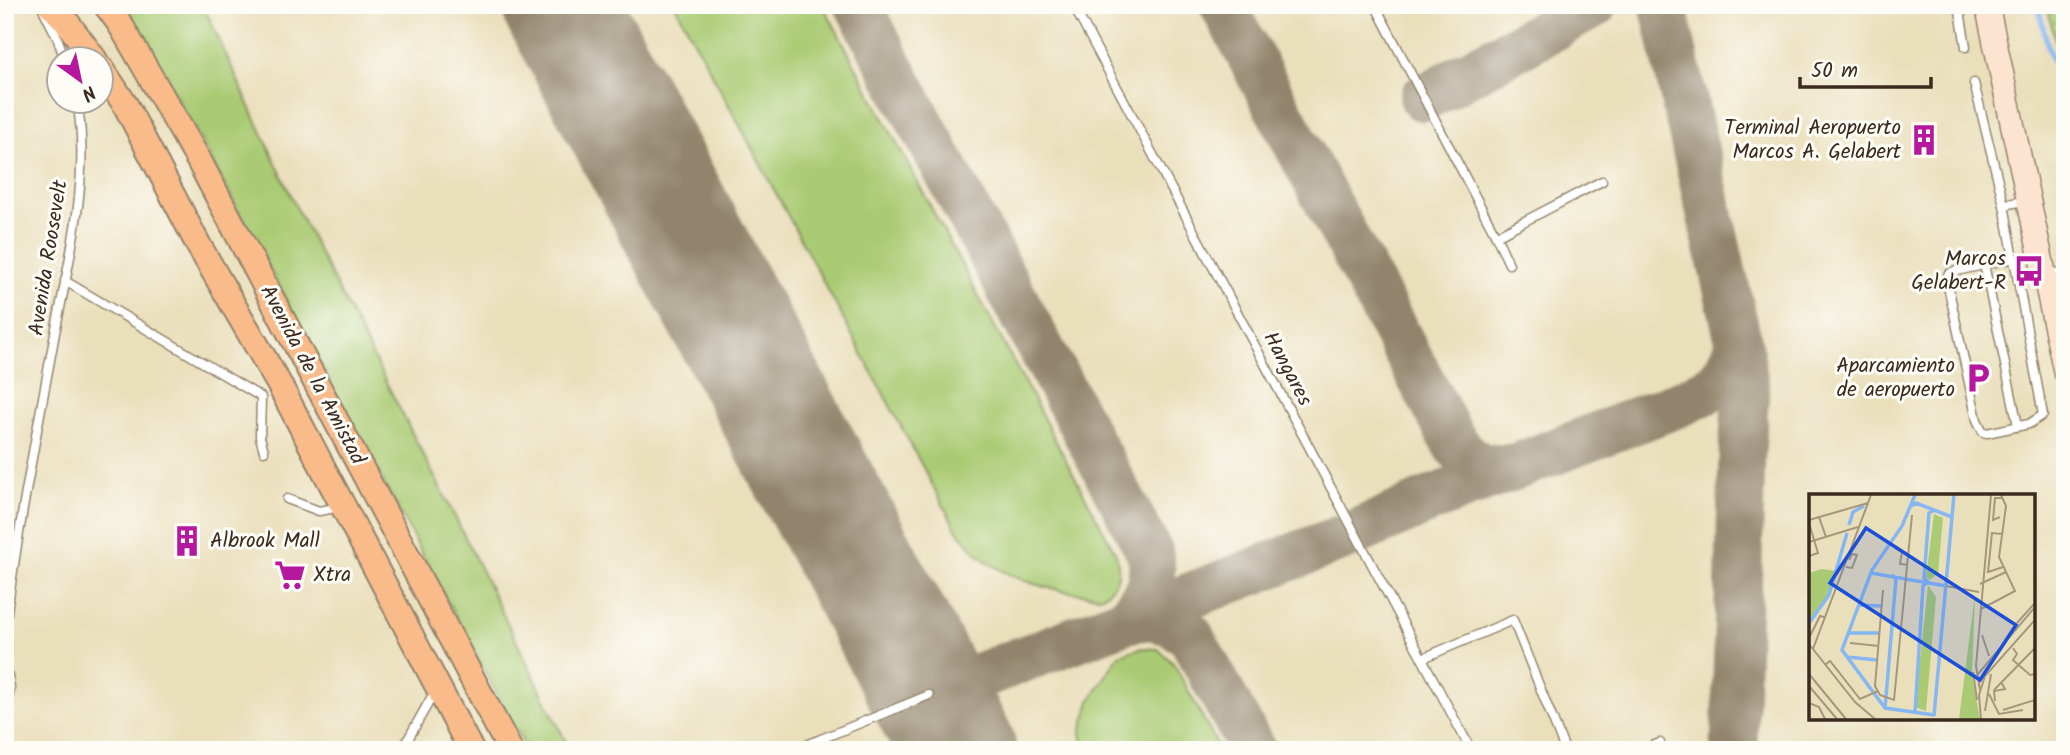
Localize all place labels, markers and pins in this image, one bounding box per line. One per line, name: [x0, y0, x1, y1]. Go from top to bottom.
place label: Terminal Aeropuerto Marcos A. Gelabert: [1724, 112, 1902, 169]
building icon: Terminal Aeropuerto Marcos A. Gelabert: [1907, 123, 1941, 157]
place label: Marcos Gelabert-R: [1911, 243, 2006, 300]
bus stop icon: Marcos Gelabert-R: [2012, 254, 2046, 288]
place label: Aparcamiento de aeropuerto: [1836, 350, 1955, 407]
parking icon: Aparcamiento de aeropuerto: [1961, 361, 1995, 395]
building icon: Albrook Mall: [170, 524, 204, 558]
place label: Albrook Mall: [210, 525, 320, 558]
supermarket icon: Xtra: [273, 558, 307, 592]
place label: Xtra: [313, 559, 351, 592]

